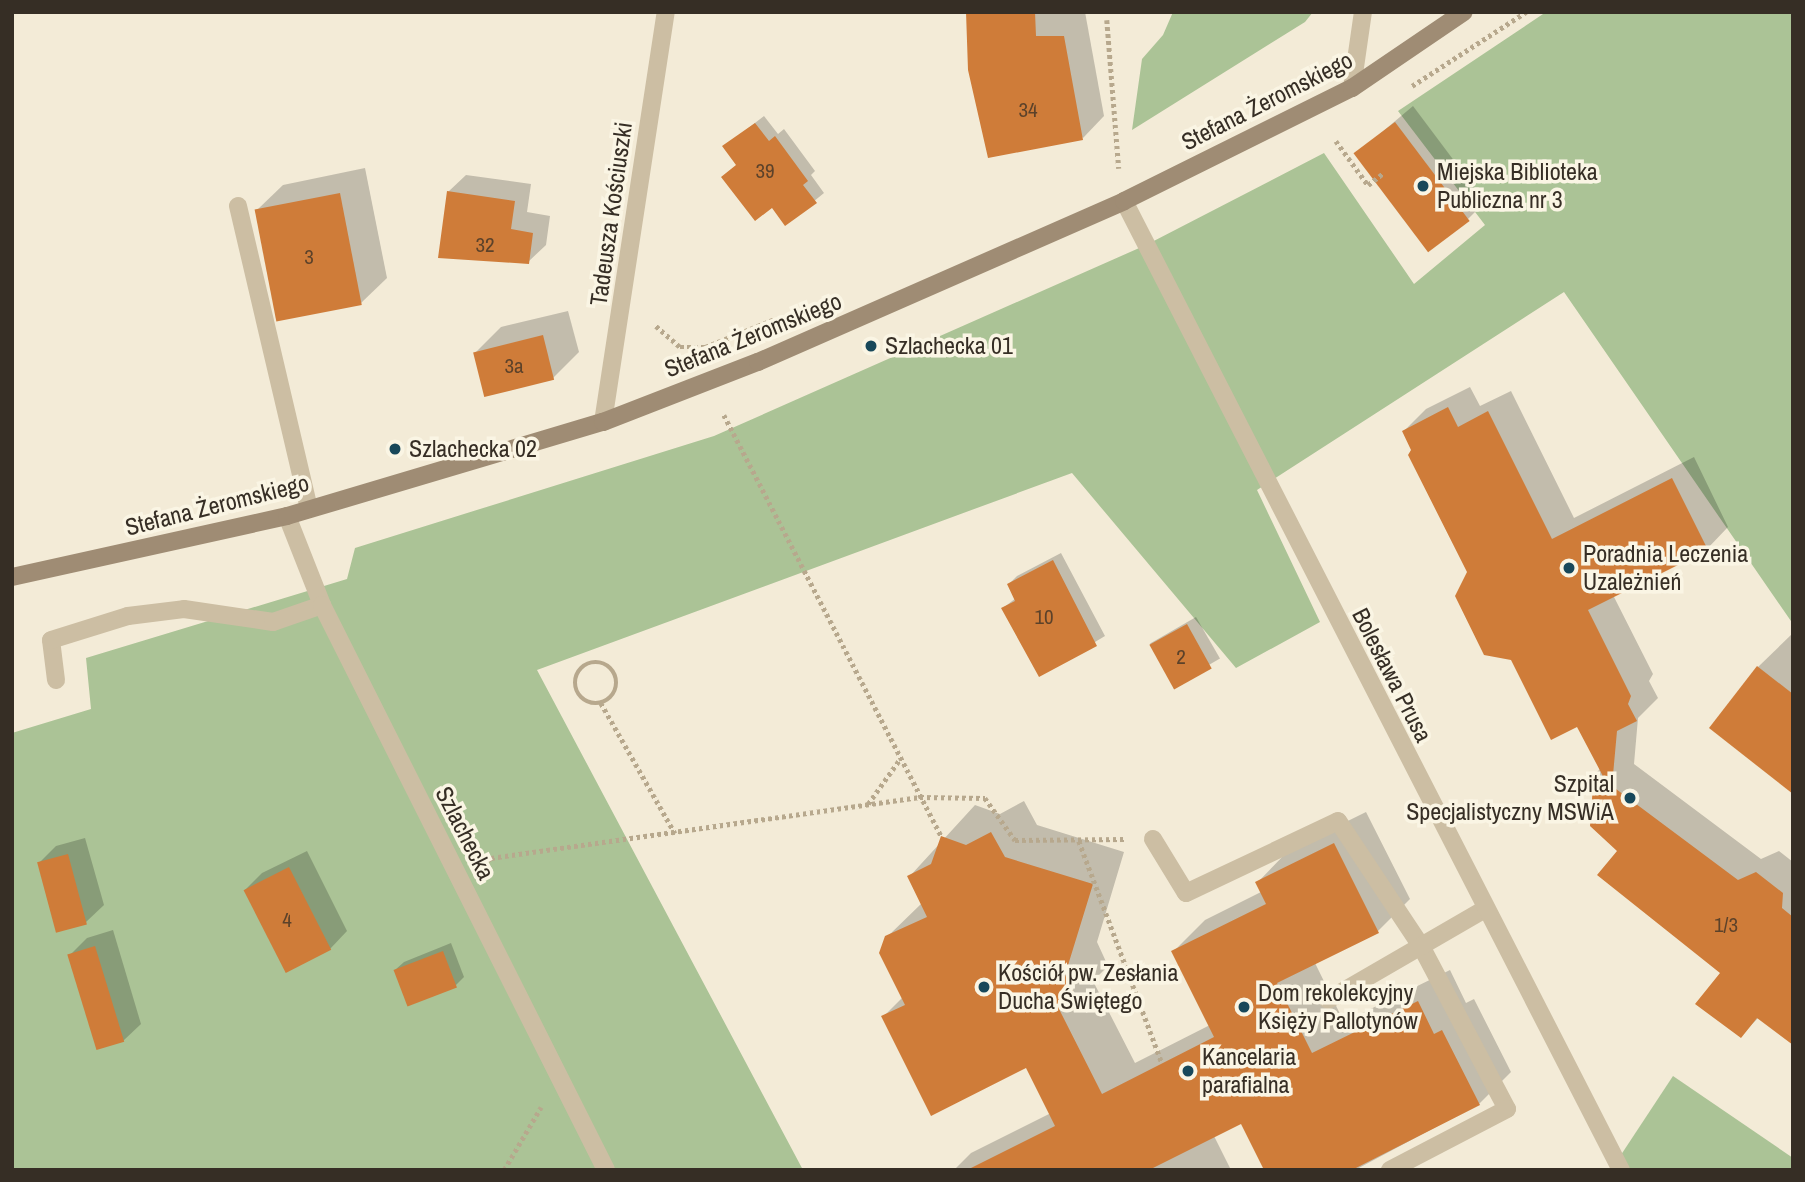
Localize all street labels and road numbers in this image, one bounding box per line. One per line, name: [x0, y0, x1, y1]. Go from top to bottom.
street label: Stefana Żeromskiego: [1177, 45, 1357, 157]
street label: Tadeusza Kościuszki: [584, 120, 638, 308]
street label: Stefana Żeromskiego: [660, 286, 846, 384]
street label: Stefana Żeromskiego: [122, 468, 312, 542]
street label: Bolesława Prusa: [1346, 603, 1438, 747]
street label: Szlachecka: [429, 782, 501, 884]

